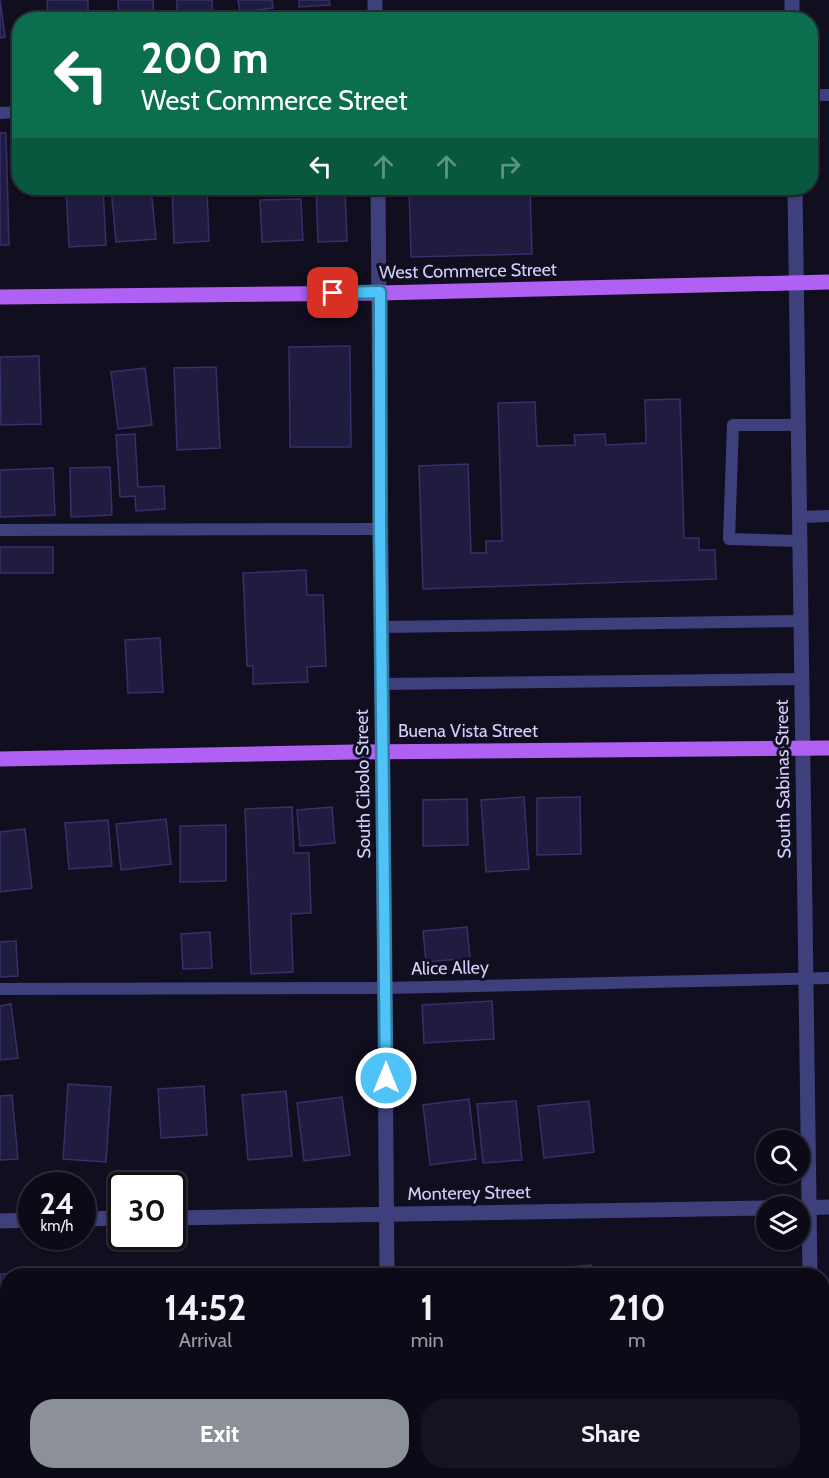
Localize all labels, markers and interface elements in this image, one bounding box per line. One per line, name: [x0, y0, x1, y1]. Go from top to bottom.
text: 200 m: [141, 32, 268, 84]
icon: left: [42, 36, 120, 114]
text: West Commerce Street: [141, 84, 408, 117]
icon: left: [304, 150, 337, 183]
icon: ahead: [367, 150, 400, 183]
icon: ahead: [430, 150, 463, 183]
icon: right: [493, 150, 526, 183]
street label: West Commerce Street: [379, 258, 557, 284]
pin: [307, 267, 358, 318]
icon: arrive: [316, 276, 349, 309]
street label: South Sabinas Street: [771, 699, 795, 859]
street label: South Cibolo Street: [351, 709, 375, 859]
street label: Buena Vista Street: [398, 720, 538, 742]
street label: Alice Alley: [411, 956, 489, 980]
position arrow: [354, 1046, 418, 1110]
map controls: [756, 1130, 810, 1250]
button: search: [756, 1130, 810, 1184]
speed limit sign: 30: [108, 1172, 186, 1250]
street label: Monterey Street: [407, 1181, 531, 1205]
text: 24: [40, 1185, 74, 1222]
button: layers: [756, 1196, 810, 1250]
text: km/h: [41, 1217, 73, 1235]
text: 14:52: [164, 1285, 246, 1329]
text: 1: [420, 1285, 434, 1329]
text: 210: [608, 1285, 666, 1329]
text: Arrival: [179, 1328, 232, 1352]
text: min: [411, 1328, 444, 1352]
text: m: [628, 1328, 646, 1352]
button: Exit: [30, 1399, 409, 1468]
button: Share: [421, 1399, 800, 1468]

